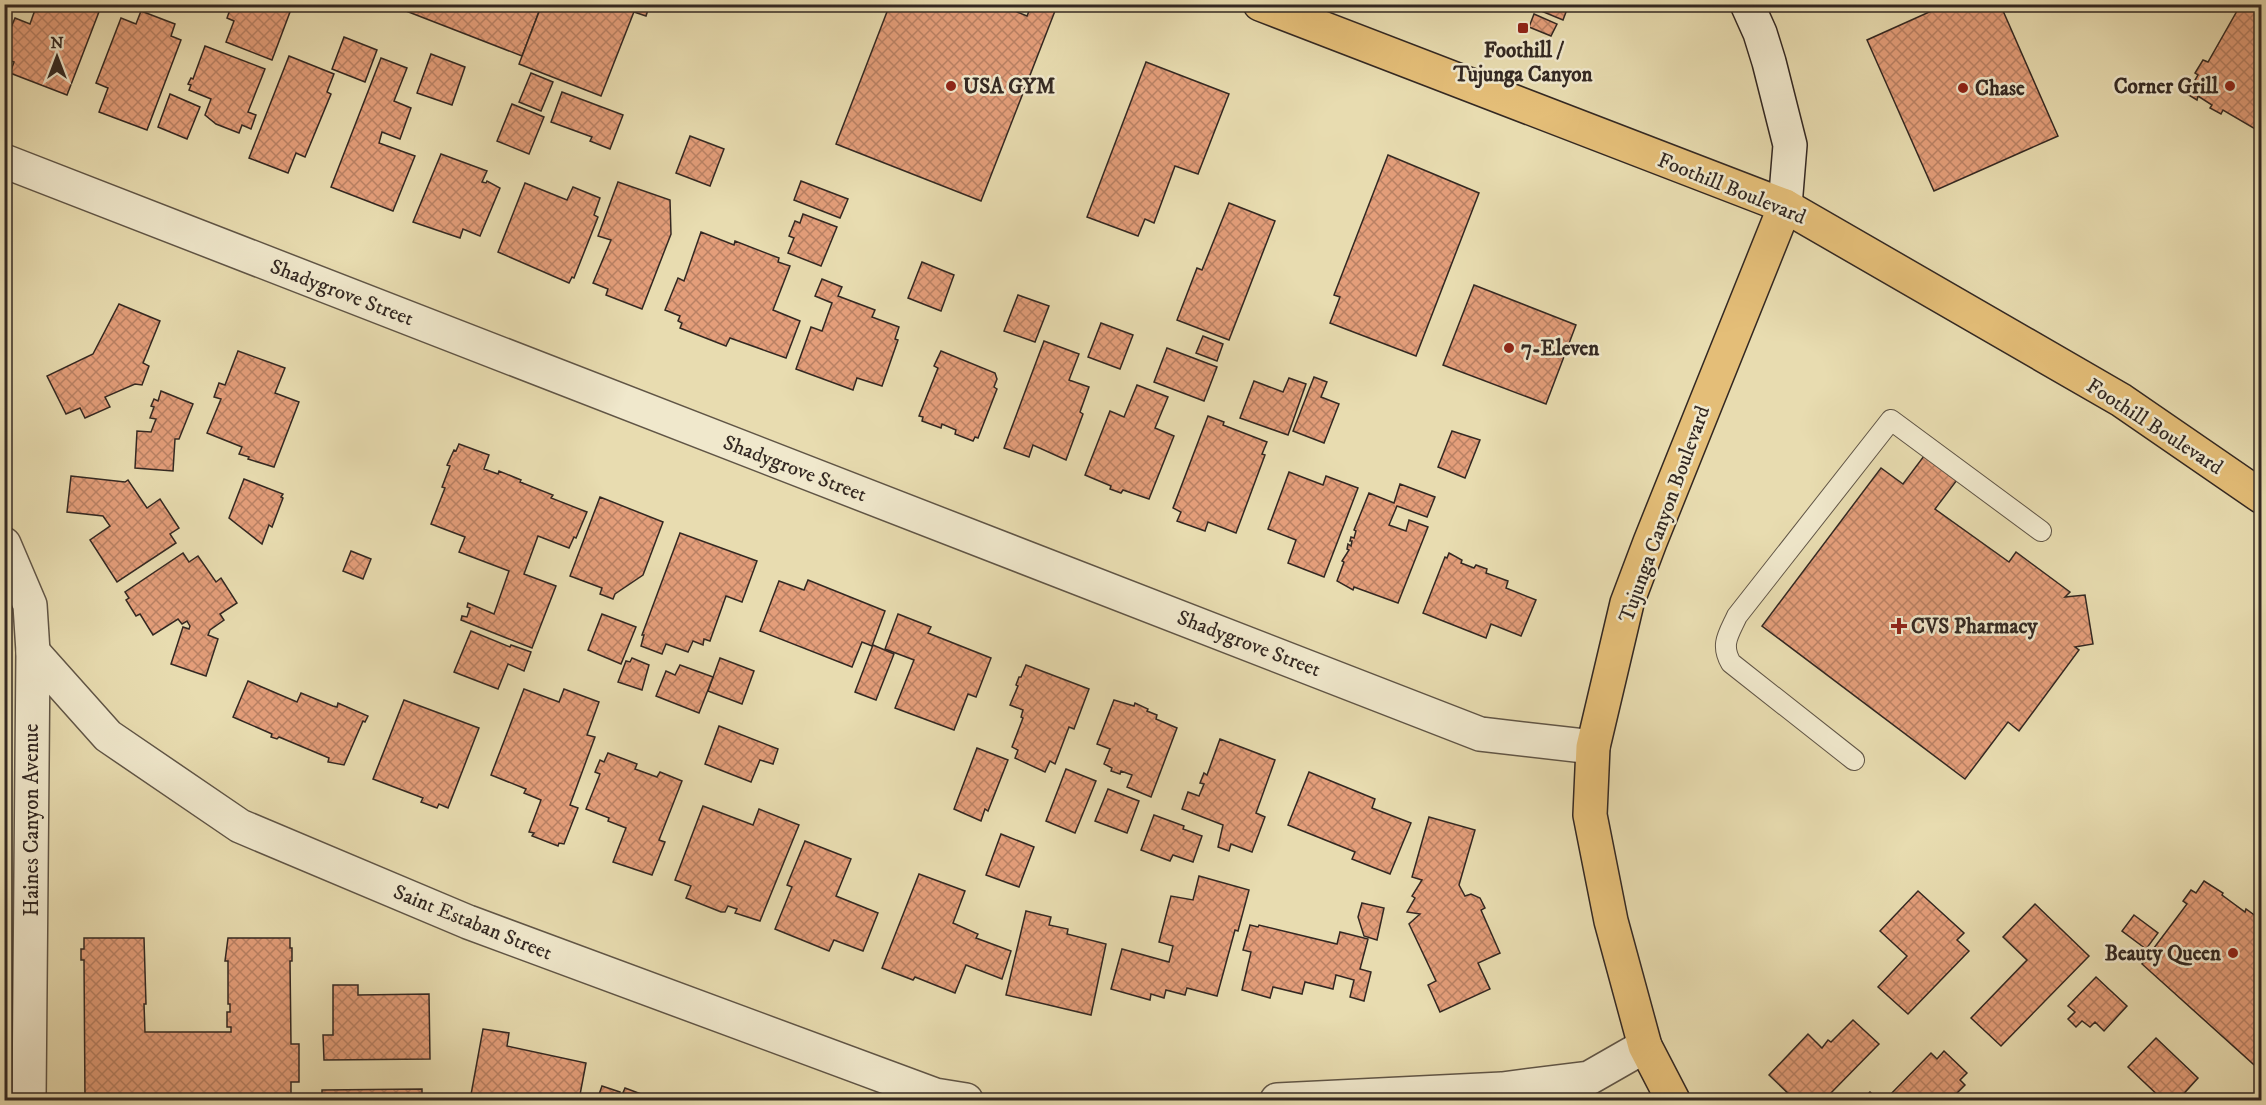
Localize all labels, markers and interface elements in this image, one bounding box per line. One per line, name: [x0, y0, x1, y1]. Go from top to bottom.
marker: Foothill / Tujunga Canyon: [1516, 21, 1530, 35]
north arrow: [27, 27, 87, 87]
text: N: [50, 33, 64, 53]
place label: Foothill / Tujunga Canyon: [1452, 38, 1594, 89]
place label: USA GYM: [963, 74, 1055, 100]
place label: Corner Grill: [2114, 74, 2219, 100]
place label: Chase: [1975, 76, 2025, 102]
marker: USA GYM: [944, 79, 958, 93]
marker: Corner Grill: [2223, 79, 2237, 93]
marker: Chase: [1956, 81, 1970, 95]
street label: Foothill Boulevard: [1654, 147, 1810, 231]
street label: Shadygrove Street: [266, 254, 417, 332]
place label: 7-Eleven: [1521, 336, 1600, 362]
marker: 7-Eleven: [1502, 341, 1516, 355]
street label: Foothill Boulevard: [2081, 373, 2228, 481]
street label: Tujunga Canyon Boulevard: [1614, 402, 1716, 626]
street label: Shadygrove Street: [719, 430, 870, 508]
street label: Shadygrove Street: [1173, 605, 1324, 683]
place label: CVS Pharmacy: [1911, 614, 2038, 640]
marker: CVS Pharmacy: [1892, 619, 1906, 633]
street label: Haines Canyon Avenue: [19, 723, 45, 916]
street label: Saint Estaban Street: [389, 879, 556, 967]
place label: Beauty Queen: [2105, 941, 2222, 967]
marker: Beauty Queen: [2226, 946, 2240, 960]

